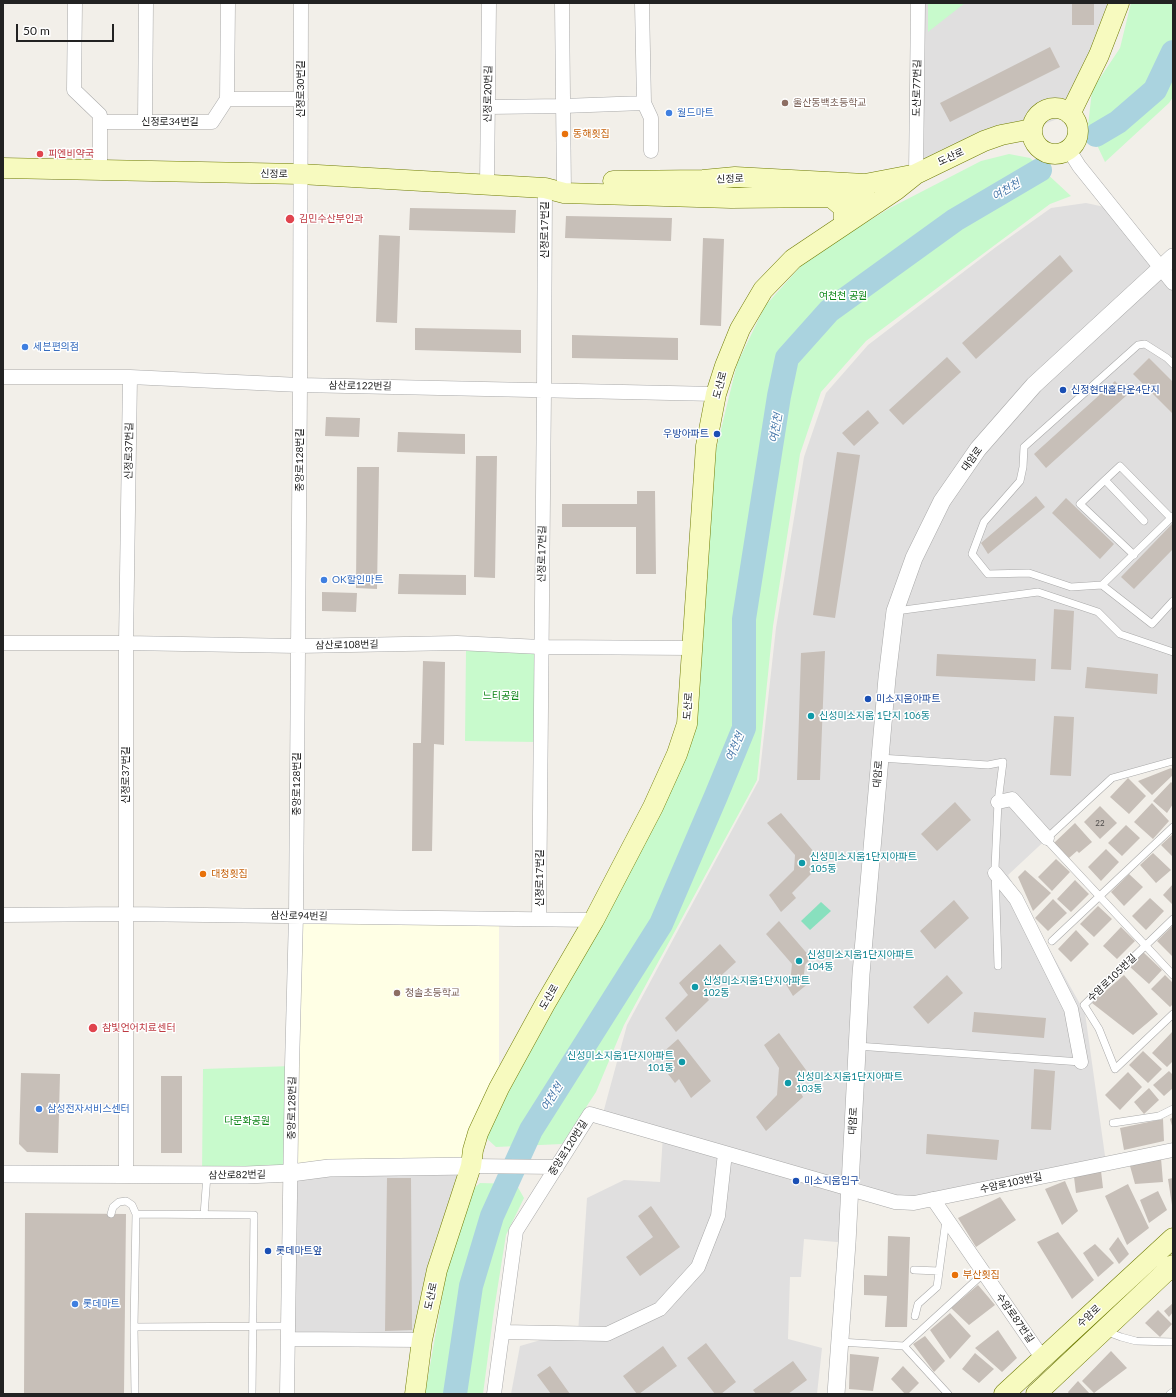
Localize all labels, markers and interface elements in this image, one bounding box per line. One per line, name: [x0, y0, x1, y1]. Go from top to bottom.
scale bar: [18, 16, 116, 42]
text: 50 m: [23, 23, 50, 38]
street label: 도산로77번길: [910, 59, 924, 117]
street label: 신정로30번길: [295, 60, 307, 118]
street label: 신정로20번길: [481, 65, 495, 123]
place label: 울산동백초등학교: [793, 97, 867, 109]
marker: 울산동백초등학교: [780, 98, 790, 108]
place label: 월드마트: [677, 107, 714, 119]
marker: 월드마트: [664, 108, 674, 118]
street label: 신정로34번길: [141, 116, 199, 128]
place label: 동해횟집: [573, 128, 610, 140]
marker: 동해횟집: [560, 129, 570, 139]
street label: 도산로: [936, 146, 966, 168]
place label: 피엔비약국: [48, 148, 94, 160]
marker: 피엔비약국: [35, 149, 45, 159]
street label: 신정로: [260, 168, 288, 180]
street label: 신정로: [716, 173, 744, 185]
water label: 여천천: [990, 177, 1022, 203]
street label: 신정로17번길: [539, 201, 551, 259]
marker: 김민수산부인과: [284, 213, 296, 225]
place label: 김민수산부인과: [299, 213, 363, 225]
park label: 여천천 공원: [819, 290, 867, 302]
place label: 세븐편의점: [33, 341, 79, 353]
marker: 세븐편의점: [20, 342, 30, 352]
street label: 도산로: [711, 370, 729, 400]
street label: 삼산로122번길: [328, 379, 392, 393]
place label: 신정현대홈타운4단지: [1071, 384, 1160, 396]
marker: 신정현대홈타운4단지: [1058, 385, 1068, 395]
water label: 여천천: [767, 412, 785, 444]
street label: 신정로37번길: [122, 422, 136, 480]
street label: 중앙로128번길: [294, 428, 306, 492]
place label: 우방아파트: [663, 428, 709, 440]
marker: 우방아파트: [712, 429, 722, 439]
street label: 대암로: [959, 444, 985, 474]
street label: 신정로17번길: [535, 525, 549, 583]
place label: OK할인마트: [332, 574, 383, 586]
marker: OK할인마트: [319, 575, 329, 585]
street label: 삼산로108번길: [315, 638, 379, 652]
park label: 느티공원: [483, 690, 519, 702]
street label: 도산로: [681, 692, 695, 720]
place label: 미소지움아파트: [876, 693, 940, 705]
marker: 미소지움아파트: [863, 694, 873, 704]
place label: 신성미소지움 1단지 106동: [819, 710, 930, 722]
marker: 신성미소지움 1단지 106동: [806, 711, 816, 721]
water label: 여천천: [723, 730, 747, 764]
street label: 신정로37번길: [120, 746, 132, 804]
street label: 중앙로128번길: [291, 752, 303, 816]
street label: 대암로: [871, 760, 885, 788]
house number: 22: [1095, 818, 1105, 828]
street label: 신정로17번길: [534, 849, 546, 907]
place label: 신성미소지움1단지아파트 105동: [810, 851, 917, 874]
marker: 신성미소지움1단지아파트 105동: [797, 858, 807, 868]
place label: 대청횟집: [211, 868, 248, 880]
marker: 대청횟집: [198, 869, 208, 879]
street label: 삼산로94번길: [270, 909, 328, 923]
place label: 신성미소지움1단지아파트 104동: [807, 949, 914, 972]
street label: 수암로105번길: [1085, 952, 1139, 1004]
marker: 신성미소지움1단지아파트 104동: [794, 956, 804, 966]
place label: 신성미소지움1단지아파트 102동: [703, 975, 810, 998]
street label: 도산로: [537, 982, 561, 1012]
marker: 신성미소지움1단지아파트 102동: [690, 982, 700, 992]
place label: 청솔초등학교: [405, 987, 460, 999]
marker: 청솔초등학교: [392, 988, 402, 998]
marker: 참빛언어치료센터: [87, 1022, 99, 1034]
place label: 참빛언어치료센터: [102, 1022, 176, 1034]
place label: 신성미소지움1단지아파트 101동: [567, 1050, 674, 1074]
marker: 신성미소지움1단지아파트 101동: [677, 1057, 687, 1067]
place label: 신성미소지움1단지아파트 103동: [796, 1071, 903, 1094]
street label: 중앙로128번길: [285, 1076, 299, 1140]
marker: 신성미소지움1단지아파트 103동: [783, 1078, 793, 1088]
water label: 여천천: [538, 1081, 566, 1113]
place label: 삼성전자서비스센터: [47, 1103, 130, 1115]
marker: 삼성전자서비스센터: [34, 1104, 44, 1114]
street label: 대암로: [846, 1107, 860, 1135]
park label: 다문화공원: [224, 1115, 270, 1127]
street label: 중앙로120번길: [546, 1118, 590, 1178]
street label: 삼산로82번길: [208, 1168, 266, 1182]
street label: 수암로103번길: [979, 1171, 1043, 1195]
place label: 미소지움입구: [804, 1175, 859, 1187]
marker: 미소지움입구: [791, 1176, 801, 1186]
place label: 롯데마트앞: [276, 1245, 322, 1257]
marker: 롯데마트앞: [263, 1246, 273, 1256]
place label: 부산횟집: [963, 1269, 1000, 1281]
marker: 부산횟집: [950, 1270, 960, 1280]
street label: 도산로: [422, 1281, 440, 1311]
street label: 수암로87번길: [994, 1291, 1036, 1345]
place label: 롯데마트: [83, 1298, 120, 1310]
marker: 롯데마트: [70, 1299, 80, 1309]
street label: 수암로: [1075, 1302, 1103, 1330]

